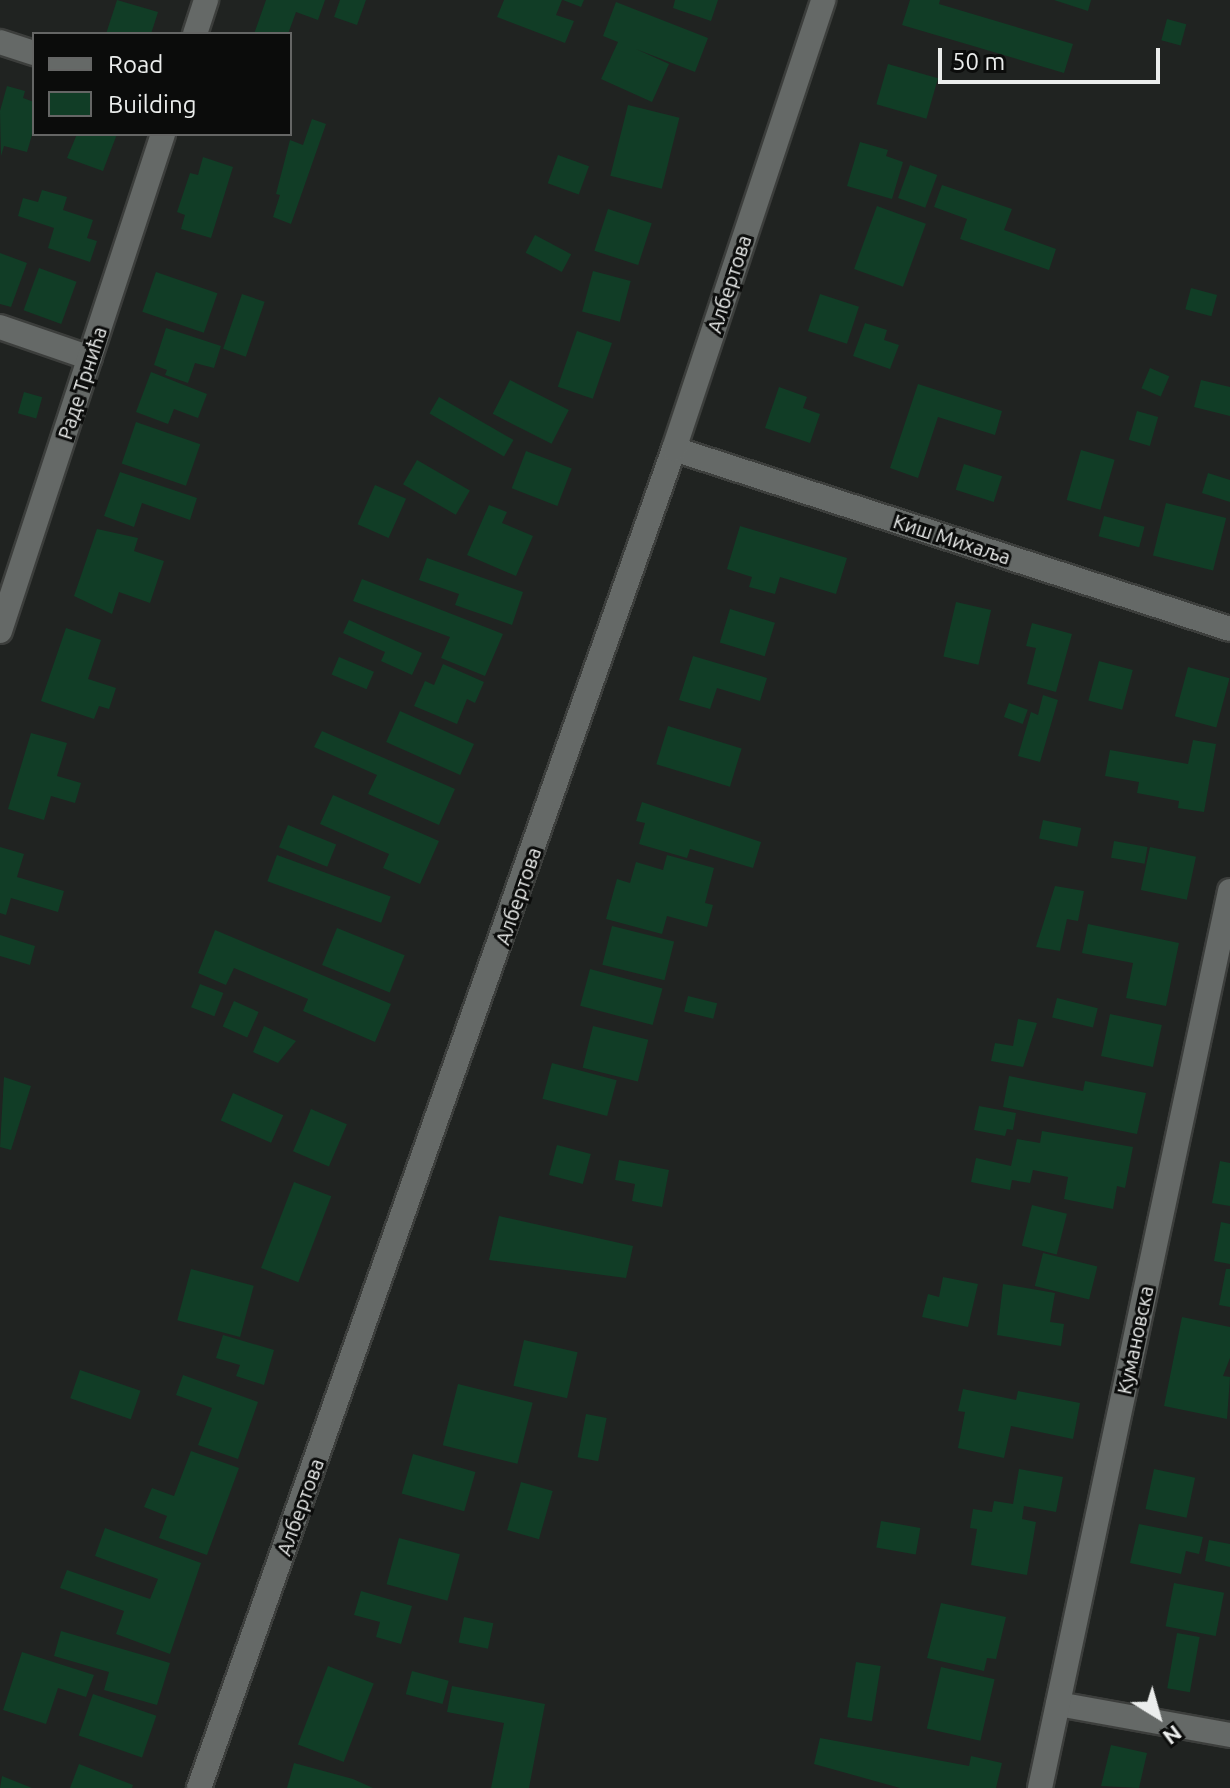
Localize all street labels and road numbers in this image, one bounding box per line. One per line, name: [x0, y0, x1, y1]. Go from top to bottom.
street label: Албертова: [702, 232, 756, 336]
street label: Раде Трнића: [53, 324, 111, 442]
street label: Киш Михаља: [890, 509, 1014, 569]
street label: Албертова: [490, 844, 546, 948]
street label: Кумановска: [1112, 1284, 1158, 1396]
street label: Албертова: [271, 1455, 329, 1559]

